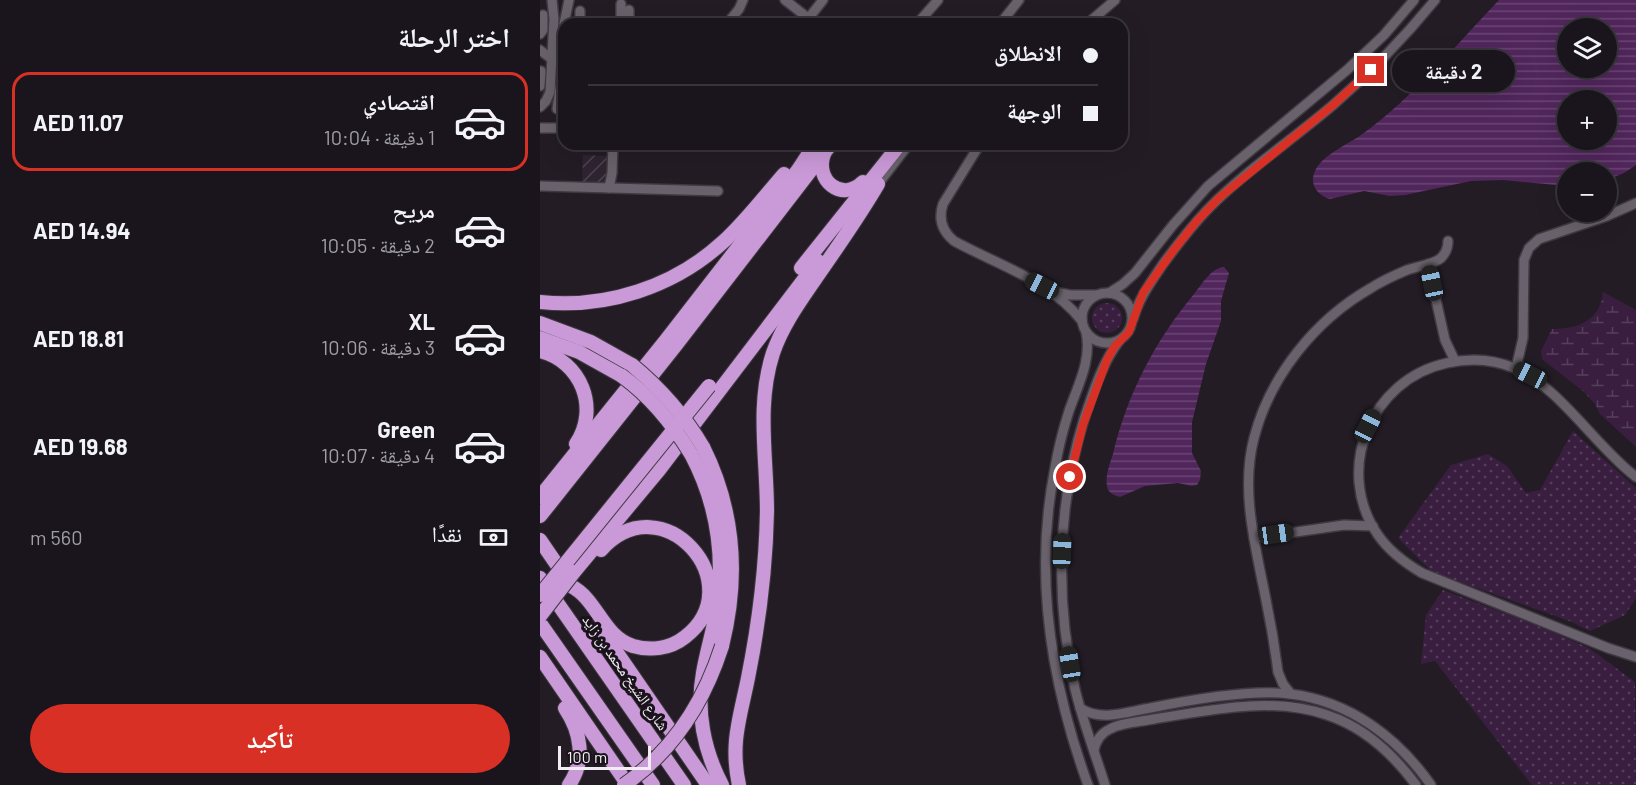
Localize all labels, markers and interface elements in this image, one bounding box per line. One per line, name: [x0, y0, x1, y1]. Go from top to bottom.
map controls: [1557, 18, 1617, 222]
button: layers: [1557, 18, 1617, 78]
text: اختر الرحلة: [398, 20, 510, 52]
text: الانطلاق: [994, 39, 1062, 65]
callout: 2 دقيقة: [1392, 49, 1515, 91]
route end: [1357, 56, 1384, 83]
text: 2 دقيقة: [1425, 59, 1482, 83]
text: اقتصادي: [363, 88, 435, 114]
button: +: [1557, 90, 1617, 150]
icon: car: [453, 95, 507, 149]
text: الوجهة: [1007, 97, 1062, 123]
text: AED 11.07: [33, 109, 123, 135]
text: 1 دقيقة · 10:04: [324, 125, 435, 149]
button: −: [1557, 162, 1617, 222]
text: مريح: [392, 196, 435, 222]
icon: car: [453, 203, 507, 257]
text: AED 14.94: [33, 217, 131, 243]
text: 2 دقيقة · 10:05: [321, 233, 435, 257]
car: [1419, 264, 1445, 302]
car: [1022, 270, 1062, 302]
text: XL: [409, 308, 435, 334]
icon: car: [453, 311, 507, 365]
text: AED 18.81: [33, 325, 124, 351]
text: 3 دقيقة · 10:06: [321, 335, 435, 359]
car: [1510, 359, 1550, 391]
car: [1352, 406, 1384, 446]
text: Green: [377, 416, 435, 442]
icon: car: [453, 419, 507, 473]
text: AED 19.68: [33, 433, 128, 459]
text: 4 دقيقة · 10:07: [321, 443, 435, 467]
route start: [1056, 463, 1083, 490]
text: نقدًا: [432, 520, 462, 546]
icon: cash: [477, 521, 510, 554]
car: [1257, 523, 1295, 545]
text: 560 m: [30, 525, 82, 549]
car: [1052, 533, 1072, 569]
street label: شارع الشيخ محمد بن زايد: [578, 611, 673, 735]
car: [1058, 645, 1082, 683]
button: تأكيد: [30, 704, 510, 773]
scale bar: [558, 743, 651, 770]
text: 100 m: [567, 747, 607, 766]

